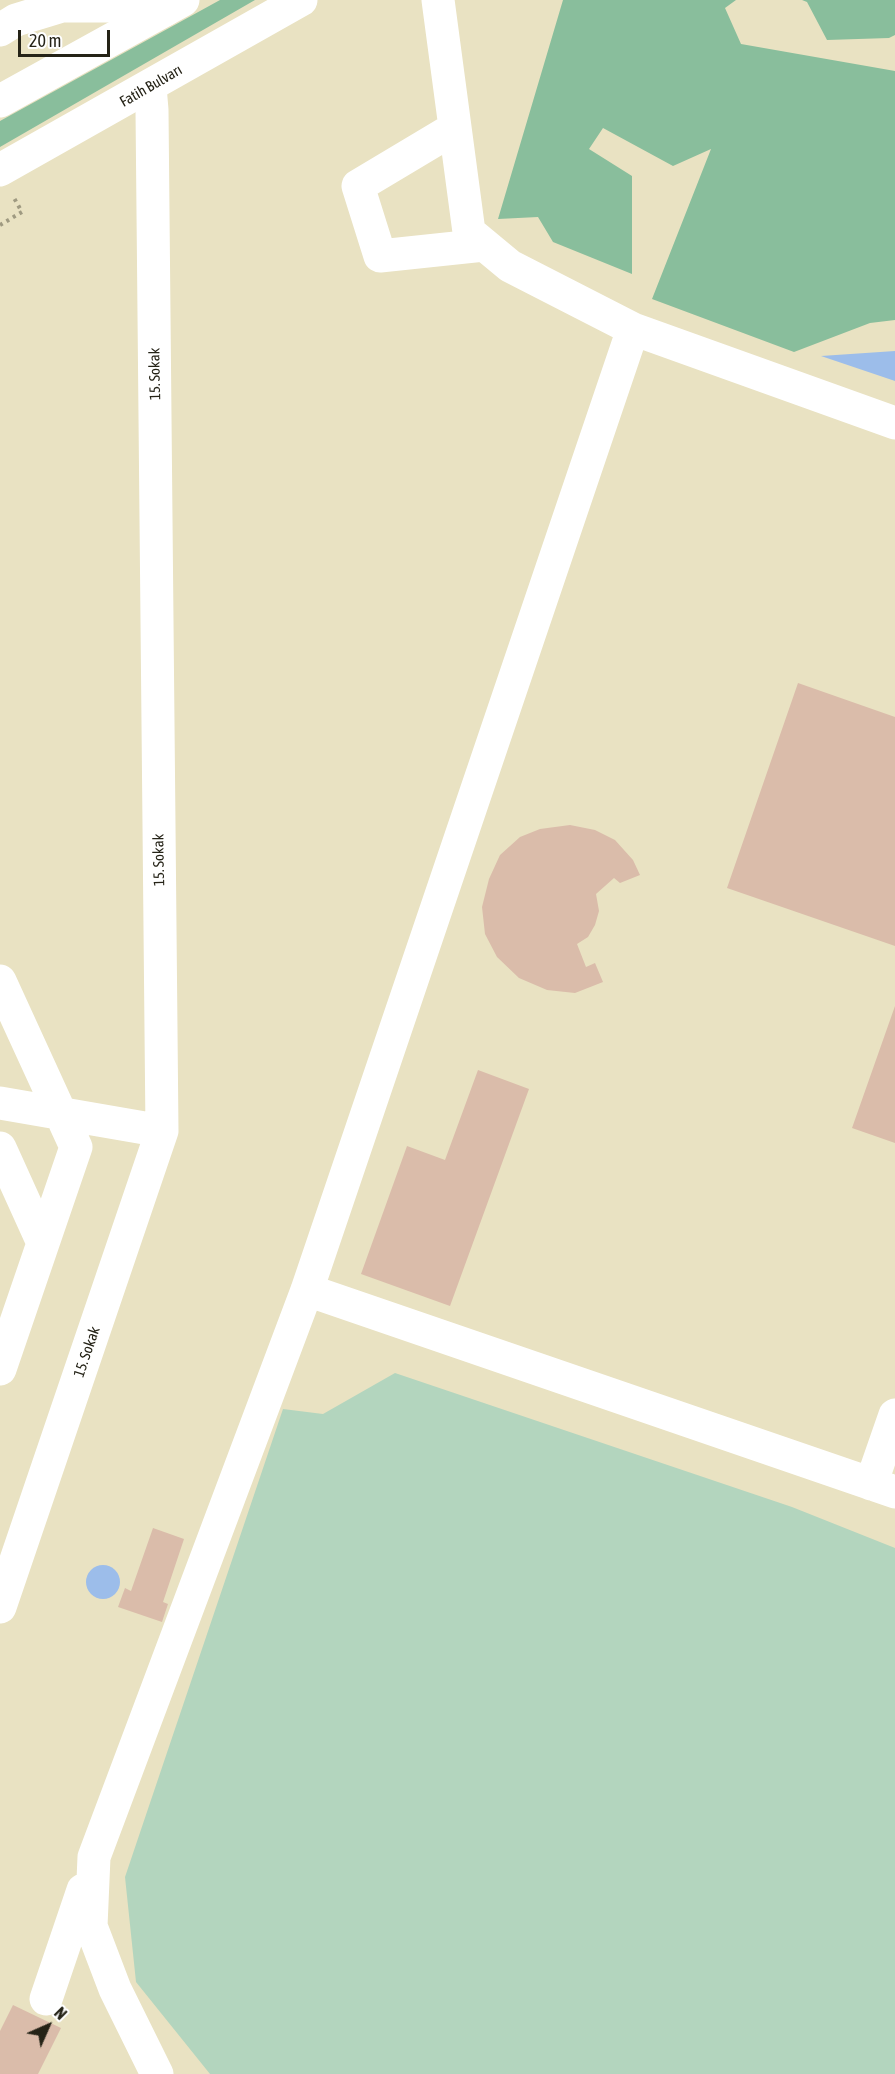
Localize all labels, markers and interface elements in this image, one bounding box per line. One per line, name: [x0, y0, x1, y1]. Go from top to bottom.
scale bar: [21, 18, 112, 56]
text: 20 m: [29, 30, 61, 51]
street label: Fatih Bulvarı: [117, 61, 185, 111]
street label: 15. Sokak: [146, 348, 164, 400]
street label: 15. Sokak: [150, 834, 168, 886]
street label: 15. Sokak: [70, 1324, 104, 1380]
north arrow: [18, 1996, 78, 2056]
text: N: [51, 2004, 70, 2023]

